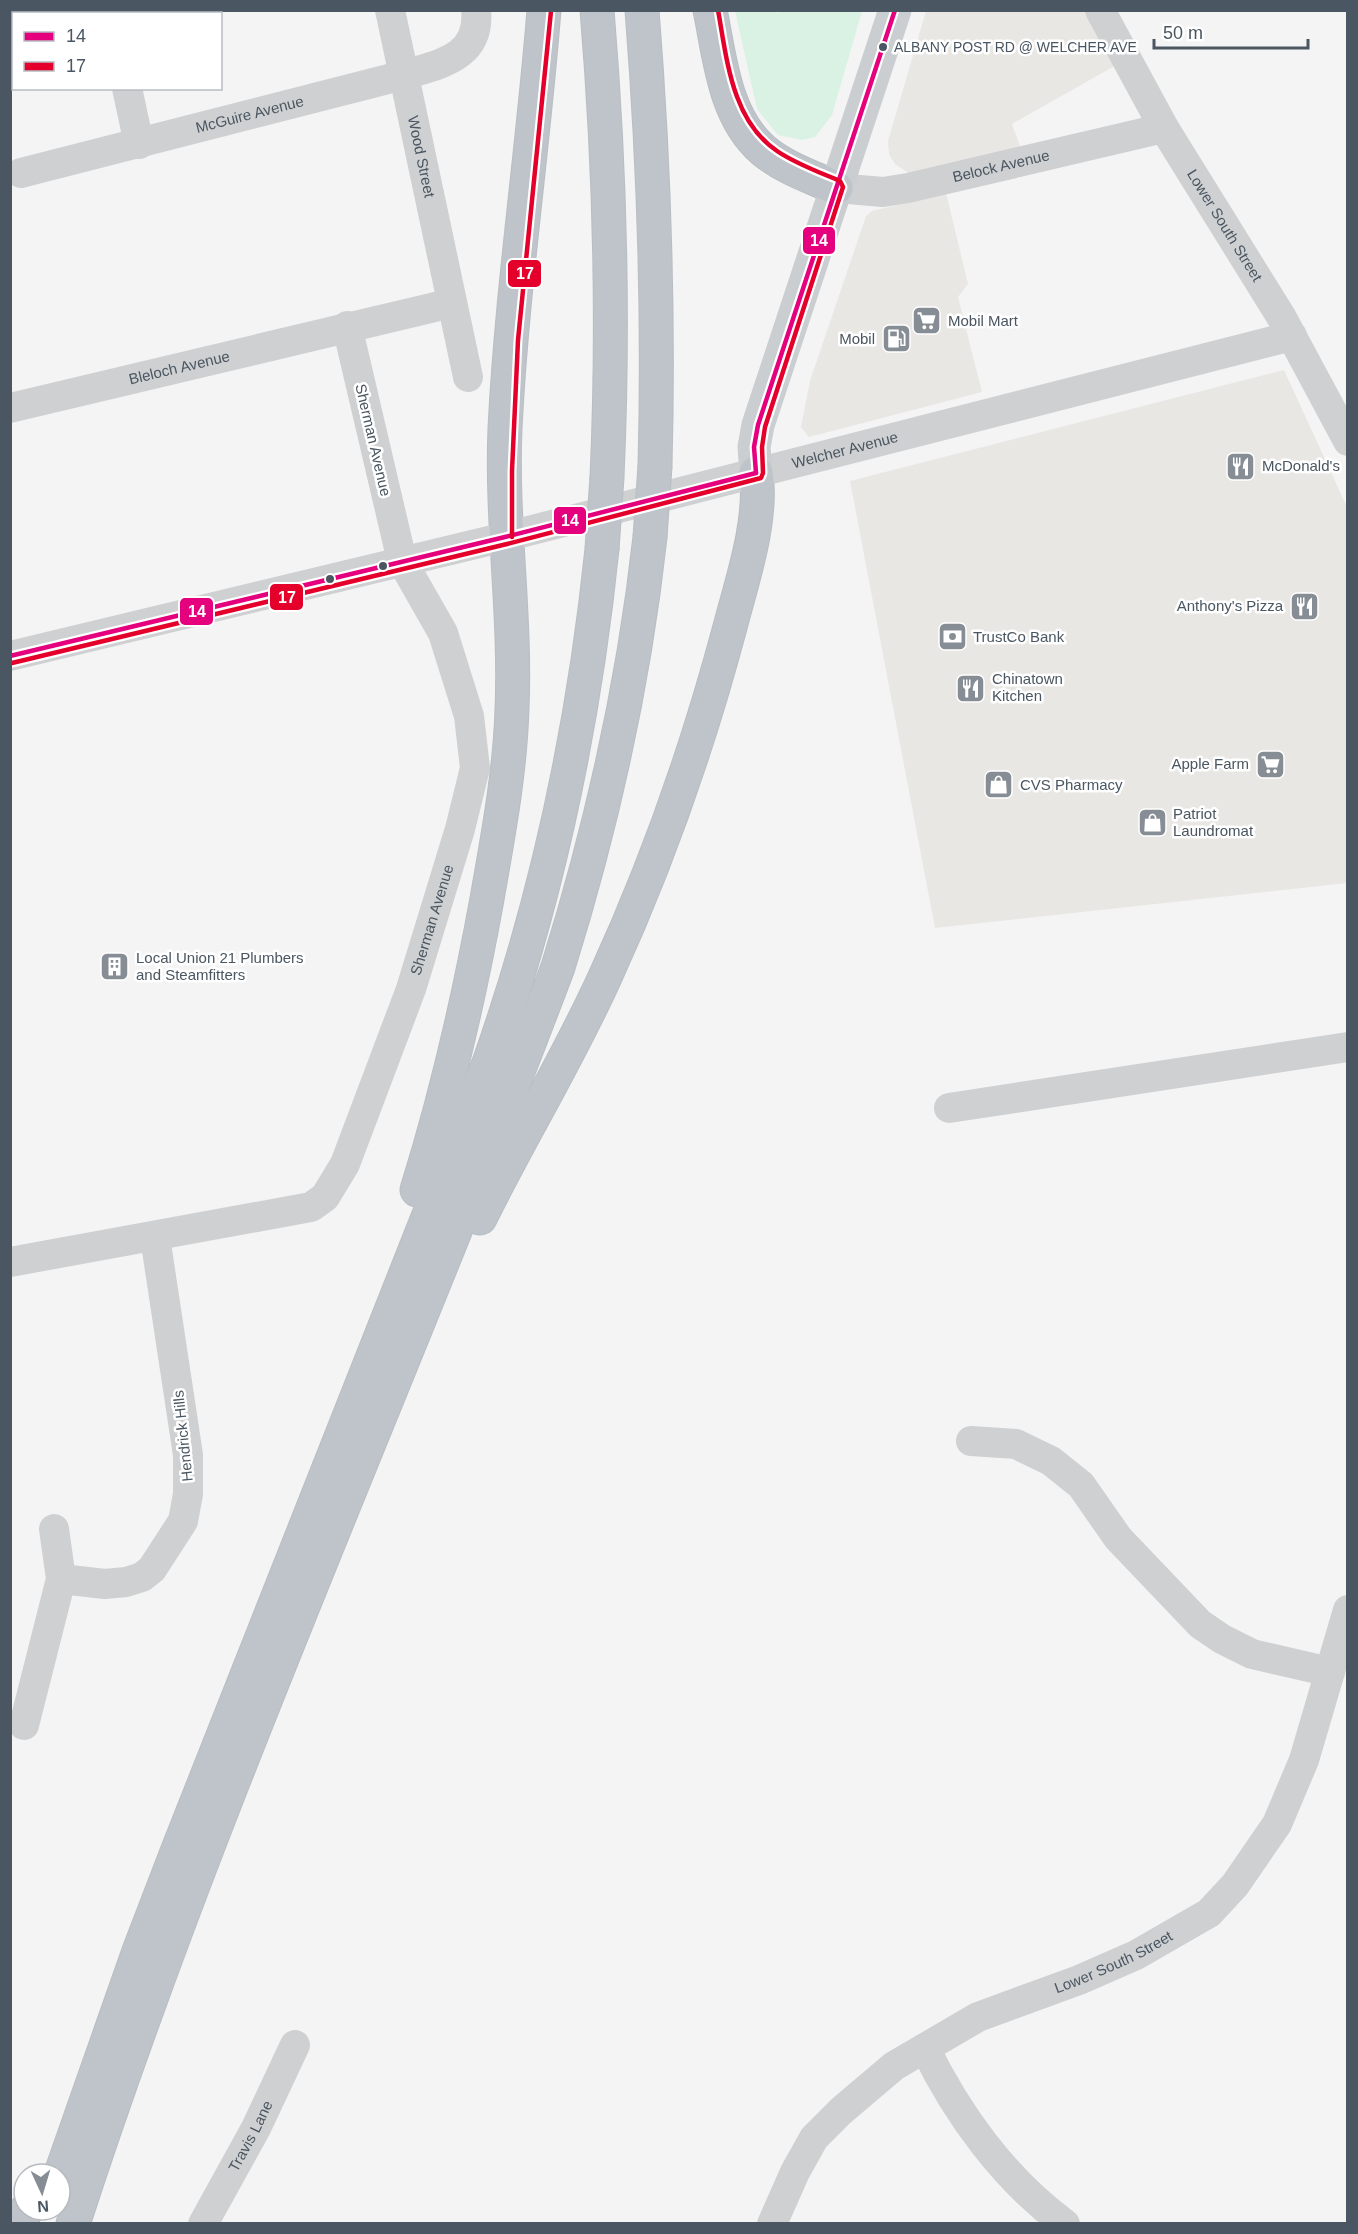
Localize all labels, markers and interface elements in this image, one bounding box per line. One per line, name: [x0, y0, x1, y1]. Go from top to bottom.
legend: [12, 12, 222, 90]
scale bar: [1154, 12, 1308, 50]
text: 50 m: [1163, 23, 1203, 43]
text: 14: [66, 26, 86, 46]
place label: ALBANY POST RD @ WELCHER AVE: [894, 39, 1137, 55]
marker: ALBANY POST RD @ WELCHER AVE: [877, 41, 889, 53]
text: 17: [66, 56, 86, 76]
street label: McGuire Avenue: [194, 92, 305, 136]
street label: Wood Street: [405, 114, 439, 200]
street label: Belock Avenue: [951, 146, 1051, 185]
street label: Lower South Street: [1184, 166, 1267, 285]
line badge: 14: [802, 226, 836, 255]
text: 14: [810, 232, 828, 249]
line badge: 17: [507, 259, 542, 288]
text: 17: [516, 265, 534, 282]
supermarket icon: Mobil Mart: [911, 305, 943, 337]
place label: Mobil Mart: [948, 312, 1019, 329]
fuel station icon: Mobil: [880, 323, 912, 355]
place label: Mobil: [839, 330, 875, 347]
street label: Bleloch Avenue: [127, 347, 231, 387]
street label: Sherman Avenue: [352, 382, 395, 498]
street label: Welcher Avenue: [790, 428, 900, 471]
restaurant icon: McDonald's: [1225, 450, 1257, 482]
place label: McDonald's: [1262, 457, 1340, 474]
line badge: 14: [553, 506, 587, 535]
text: 14: [561, 512, 579, 529]
unlabelled marker: [377, 560, 389, 572]
unlabelled marker: [324, 573, 336, 585]
line badge: 17: [269, 583, 304, 611]
text: 17: [278, 589, 296, 606]
restaurant icon: Anthony's Pizza: [1288, 590, 1320, 622]
line badge: 14: [179, 597, 214, 626]
place label: Anthony's Pizza: [1177, 597, 1284, 614]
text: 14: [188, 603, 206, 620]
bank icon: TrustCo Bank: [936, 621, 968, 653]
place label: TrustCo Bank: [973, 628, 1065, 645]
place label: Chinatown Kitchen: [992, 670, 1063, 704]
restaurant icon: Chinatown Kitchen: [955, 672, 987, 704]
supermarket icon: Apple Farm: [1254, 748, 1286, 780]
place label: Apple Farm: [1171, 755, 1249, 772]
shop icon: CVS Pharmacy: [983, 769, 1015, 801]
place label: CVS Pharmacy: [1020, 776, 1123, 793]
place label: Patriot Laundromat: [1173, 805, 1254, 839]
shop icon: Patriot Laundromat: [1136, 807, 1168, 839]
street label: Sherman Avenue: [407, 862, 457, 977]
place label: Local Union 21 Plumbers and Steamfitters: [136, 949, 304, 983]
building icon: Local Union 21 Plumbers and Steamfitters: [99, 951, 131, 983]
street label: Hendrick Hills: [169, 1390, 196, 1483]
street label: Lower South Street: [1052, 1927, 1176, 1996]
street label: Travis Lane: [225, 2098, 276, 2174]
north arrow: [12, 2162, 72, 2222]
text: N: [37, 2198, 49, 2215]

